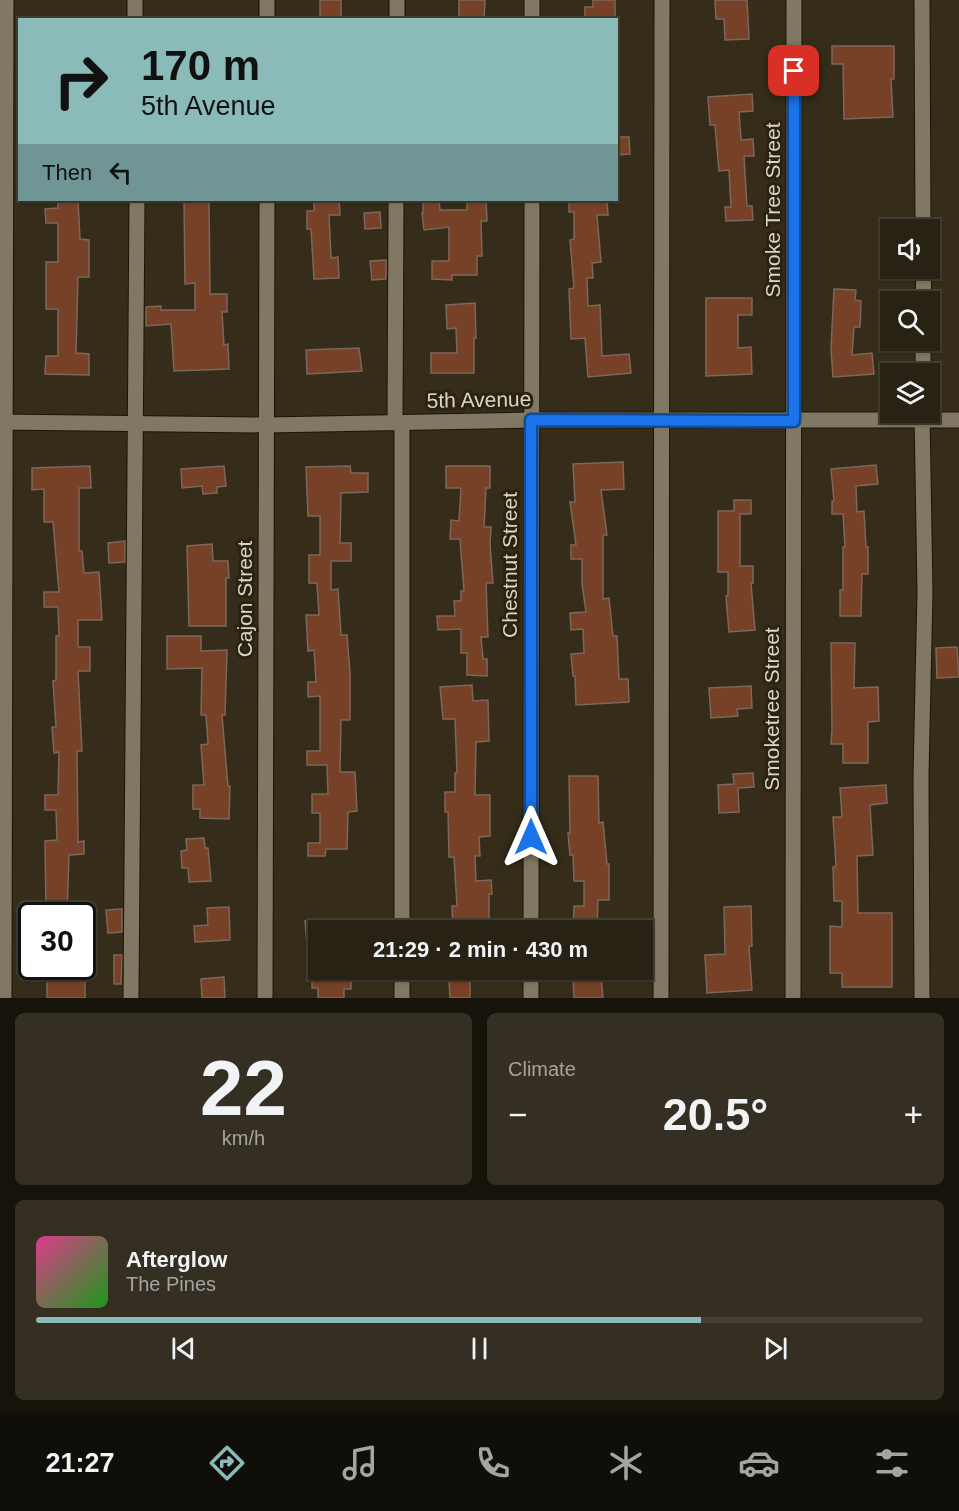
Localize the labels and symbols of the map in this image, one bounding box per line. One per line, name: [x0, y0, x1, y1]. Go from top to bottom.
pin: [768, 45, 819, 96]
street label: Smoke Tree Street: [761, 122, 784, 298]
street label: 5th Avenue: [426, 387, 532, 412]
street label: Chestnut Street: [498, 492, 521, 638]
street label: Cajon Street: [233, 540, 256, 657]
street label: Smoketree Street: [760, 627, 783, 791]
position arrow: [499, 805, 563, 869]
speed limit sign: 30: [18, 902, 96, 980]

